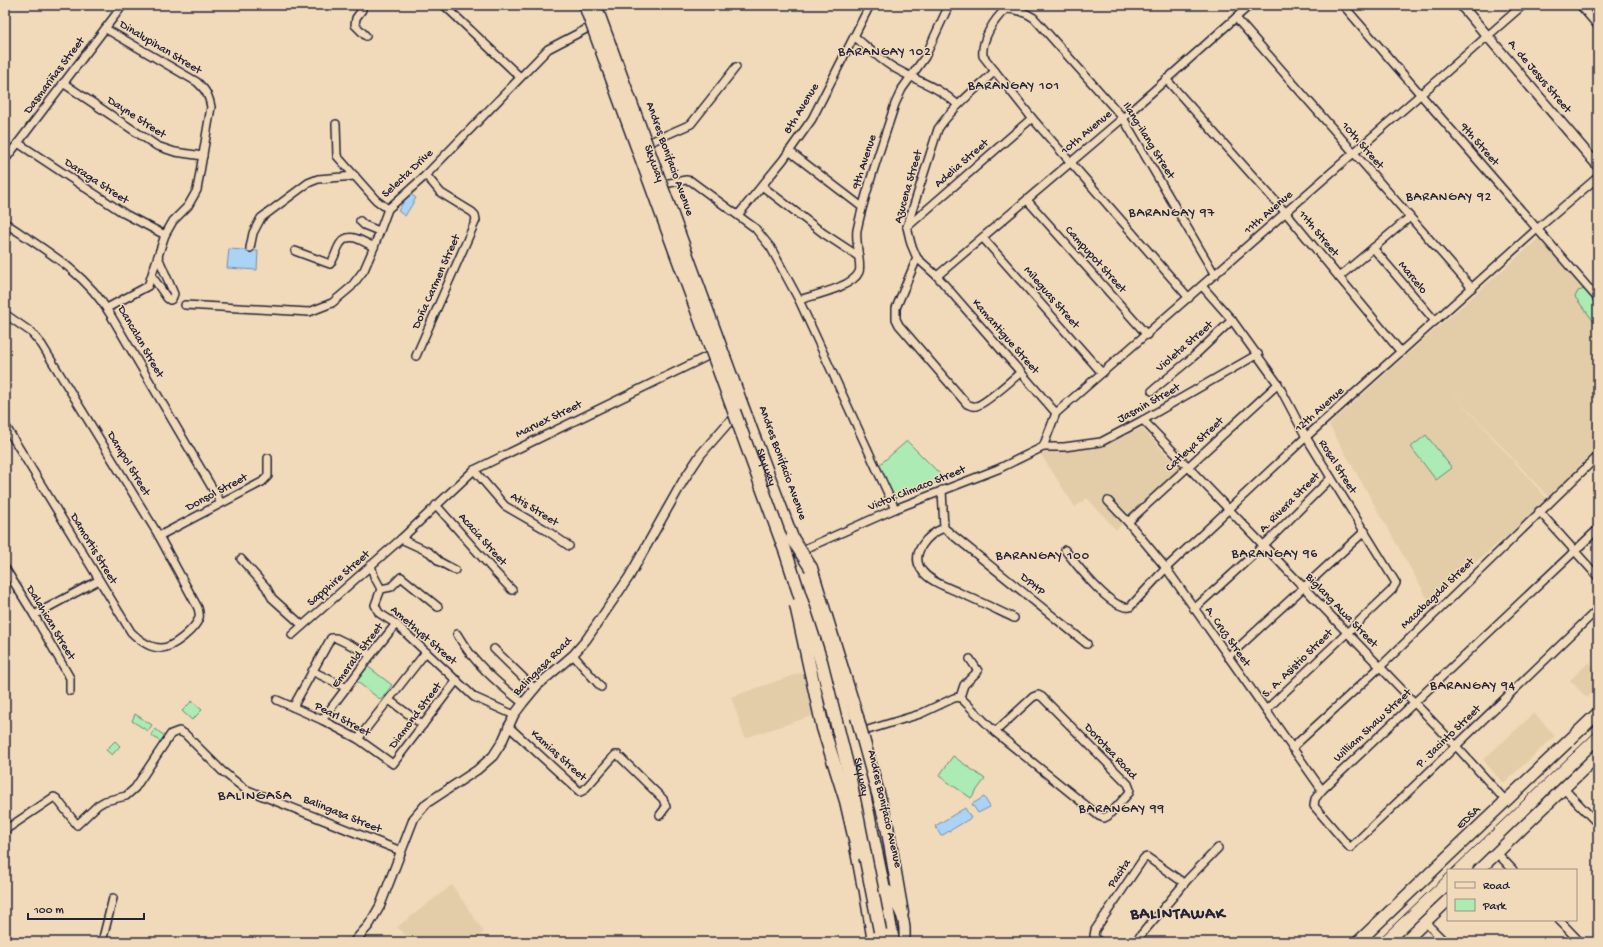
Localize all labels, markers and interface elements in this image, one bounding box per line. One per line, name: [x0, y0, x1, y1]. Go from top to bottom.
street label: Dinalupihan Street: [116, 17, 204, 79]
street label: Dasmariñas Street: [21, 34, 89, 118]
street label: A. de Jesus Street: [1504, 37, 1575, 117]
district label: BARANGAY 102: [837, 45, 932, 60]
district label: BARANGAY 101: [967, 79, 1060, 94]
street label: 8th Avenue: [781, 80, 823, 137]
street label: Dayne Street: [103, 93, 169, 143]
street label: Andres Bonifacio Avenue: [642, 100, 696, 219]
street label: Ilang-ilang Street: [1119, 100, 1178, 183]
street label: 10th Avenue: [1058, 107, 1116, 159]
street label: 10th Street: [1337, 119, 1387, 173]
street label: 9th Street: [1456, 120, 1502, 170]
street label: 9th Avenue: [849, 132, 881, 192]
street label: Adelia Street: [932, 136, 993, 191]
street label: Skyway: [640, 143, 666, 184]
street label: Selecta Drive: [379, 146, 437, 201]
street label: Azucena Street: [892, 148, 926, 225]
street label: Daraga Street: [60, 156, 132, 209]
street label: 11th Avenue: [1241, 188, 1297, 239]
district label: BARANGAY 92: [1405, 190, 1492, 205]
district label: BARANGAY 97: [1128, 206, 1216, 221]
street label: 11th Street: [1294, 207, 1342, 261]
street label: Campupot Street: [1061, 224, 1129, 297]
street label: Doña Carmen Street: [409, 232, 465, 332]
street label: Marcelo: [1394, 259, 1430, 297]
street label: Mileguas Street: [1020, 264, 1083, 333]
street label: Kamantigue Street: [969, 296, 1042, 378]
street label: Dancalan Street: [113, 303, 167, 381]
street label: Violeta Street: [1153, 318, 1217, 376]
street label: Jasmin Street: [1115, 381, 1184, 427]
street label: 12th Avenue: [1292, 384, 1348, 436]
street label: Marvex Street: [514, 397, 585, 442]
street label: Andres Bonifacio Avenue: [755, 404, 809, 523]
street label: Catleya Street: [1163, 414, 1228, 475]
street label: Dampol Street: [103, 428, 153, 500]
street label: Rosal Street: [1315, 437, 1360, 498]
street label: Skyway: [752, 447, 779, 488]
street label: Victor Climaco Street: [865, 463, 969, 515]
street label: A. Rivera Street: [1257, 469, 1324, 536]
street label: Donsol Street: [183, 470, 251, 516]
street label: Atis Street: [507, 490, 561, 531]
street label: Damortis Street: [66, 510, 120, 588]
street label: Acacia Street: [455, 511, 510, 570]
street label: Sapphire Street: [305, 547, 374, 610]
district label: BARANGAY 96: [1231, 547, 1318, 562]
district label: BARANGAY 100: [995, 549, 1090, 564]
street label: Macabagdal Street: [1398, 555, 1478, 633]
street label: DPHP: [1016, 570, 1048, 599]
street label: Biglang Awa Street: [1301, 570, 1381, 652]
street label: Dalahican Street: [22, 582, 78, 664]
street label: Amethyst Street: [387, 603, 460, 669]
street label: A. Cruz Street: [1201, 604, 1253, 671]
street label: Emerald Street: [329, 620, 388, 691]
street label: S. A. Asistio Street: [1260, 626, 1337, 701]
street label: Balingasa Road: [510, 634, 576, 700]
street label: Diamond Street: [386, 679, 446, 753]
district label: BARANGAY 94: [1429, 679, 1516, 694]
street label: William Shaw Street: [1331, 686, 1416, 766]
street label: Pearl Street: [311, 699, 373, 741]
street label: P. Jacinto Street: [1413, 702, 1485, 772]
street label: Dorotea Road: [1080, 720, 1140, 784]
street label: Kamias Street: [527, 727, 590, 785]
street label: Andres Bonifacio Avenue: [864, 749, 905, 870]
street label: Skyway: [849, 756, 871, 797]
district label: BALINGASA: [217, 788, 292, 805]
street label: Balingasa Street: [300, 793, 384, 837]
district label: BARANGAY 99: [1078, 802, 1165, 817]
street label: EDSA: [1454, 803, 1485, 833]
street label: Pacita: [1105, 857, 1135, 892]
legend: [1447, 869, 1577, 921]
text: Road: [1483, 880, 1510, 894]
scale bar: [28, 895, 144, 921]
text: Park: [1482, 900, 1508, 914]
text: 100 m: [33, 904, 64, 918]
district label: BALINTAWAK: [1129, 906, 1227, 925]

